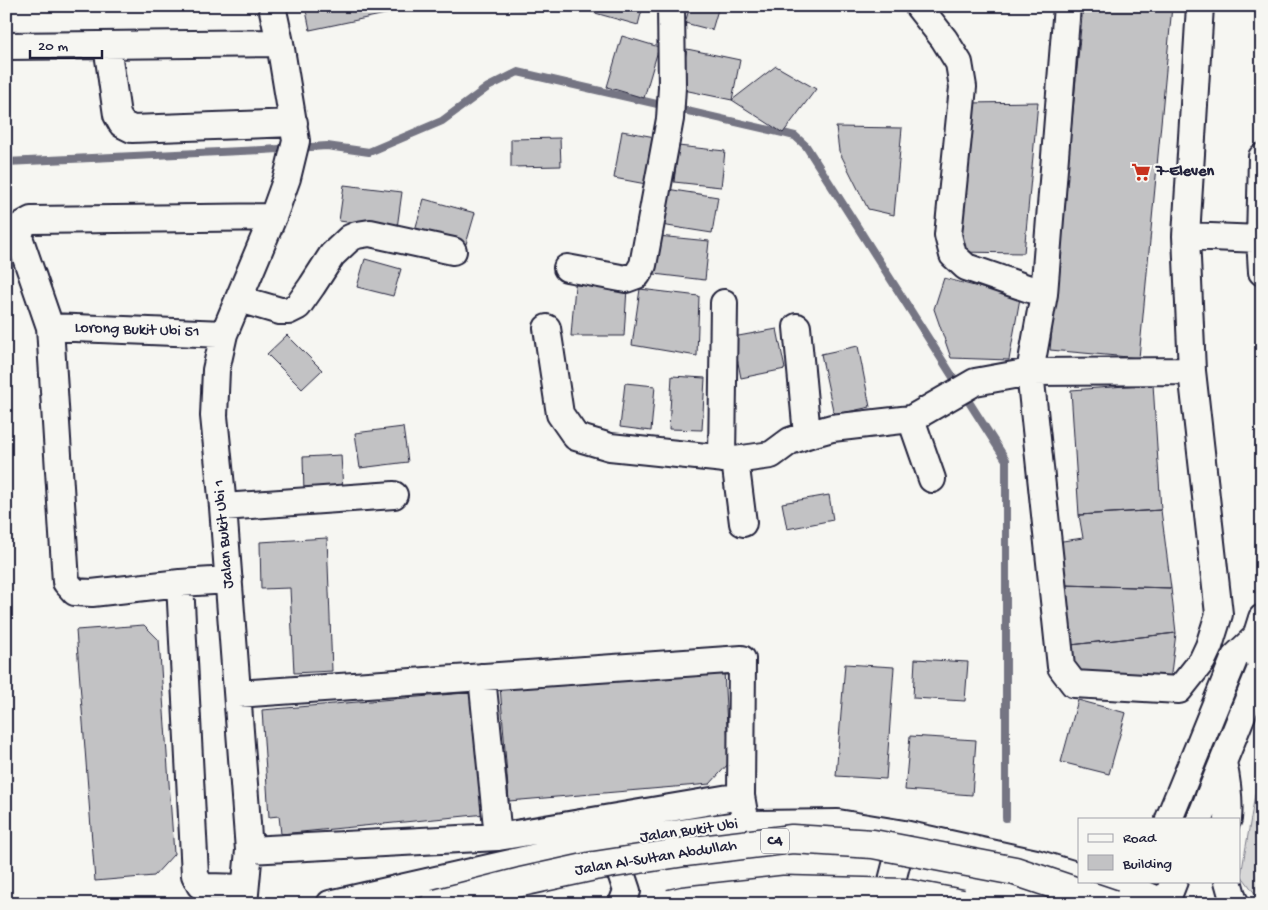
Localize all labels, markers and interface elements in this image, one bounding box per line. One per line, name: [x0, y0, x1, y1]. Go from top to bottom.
scale bar: [30, 28, 102, 60]
text: 20 m: [38, 38, 68, 56]
supermarket icon: 7-Eleven: [1130, 161, 1152, 183]
place label: 7-Eleven: [1155, 163, 1214, 182]
street label: Lorong Bukit Ubi 51: [74, 319, 200, 343]
street label: Jalan Bukit Ubi 1: [211, 479, 239, 589]
street label: Jalan Bukit Ubi: [639, 816, 739, 848]
legend: [1078, 818, 1240, 882]
road number: C4: [761, 828, 789, 854]
text: Road: [1123, 830, 1157, 848]
street label: Jalan Al-Sultan Abdullah: [574, 837, 739, 881]
text: Building: [1122, 856, 1172, 874]

